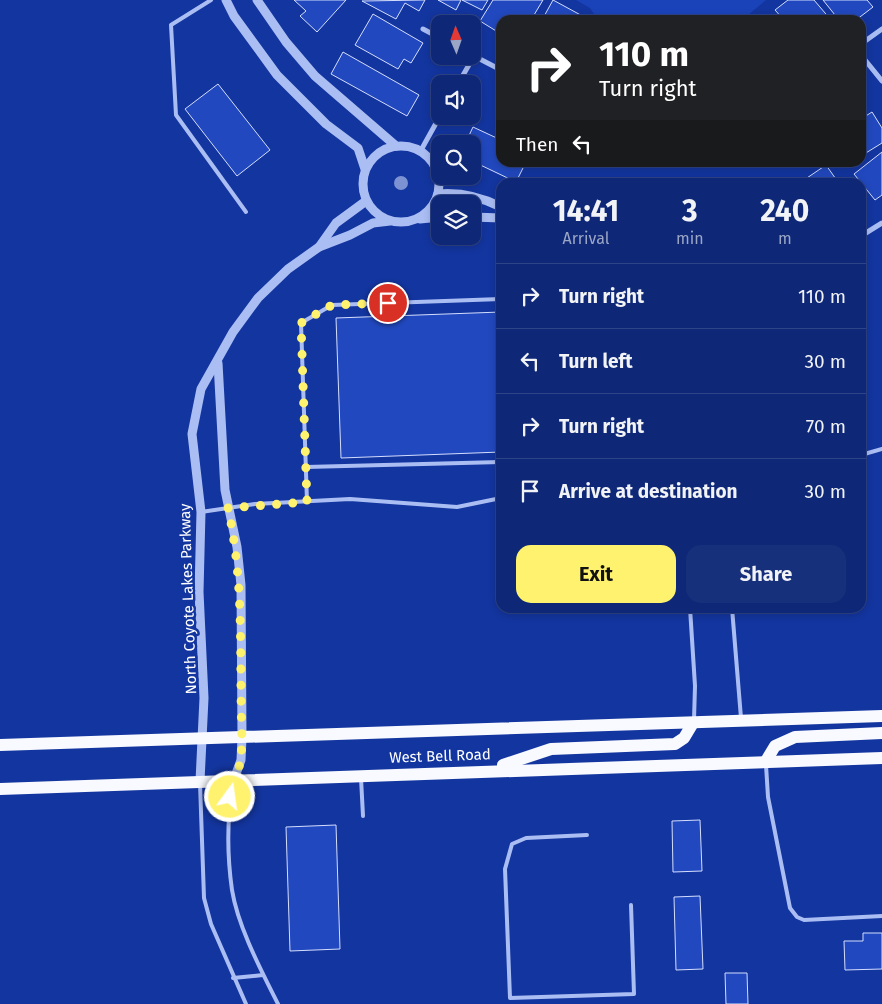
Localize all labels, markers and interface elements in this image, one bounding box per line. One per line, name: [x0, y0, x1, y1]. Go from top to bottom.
north arrow: [431, 15, 481, 65]
map controls: [431, 15, 481, 245]
text: 110 m: [599, 33, 689, 75]
icon: right: [516, 35, 581, 100]
button: sound: [431, 75, 481, 125]
text: Turn right: [599, 75, 696, 102]
icon: left: [568, 130, 596, 158]
text: Then: [516, 133, 558, 156]
button: search: [431, 135, 481, 185]
text: 14:41: [553, 193, 619, 229]
text: 3: [682, 193, 698, 229]
text: 240: [760, 193, 809, 229]
button: layers: [431, 195, 481, 245]
text: Arrival: [563, 229, 609, 248]
text: min: [676, 229, 704, 248]
text: m: [778, 229, 792, 248]
pin: [367, 282, 409, 324]
icon: right: [516, 282, 544, 310]
text: Turn right: [559, 285, 644, 308]
text: 110 m: [798, 285, 846, 308]
icon: arrive: [374, 289, 402, 317]
icon: left: [516, 347, 544, 375]
text: Turn left: [559, 350, 633, 373]
text: 30 m: [805, 350, 846, 373]
icon: right: [516, 412, 544, 440]
text: Turn right: [559, 415, 644, 438]
text: 70 m: [806, 415, 846, 438]
icon: arrive: [516, 477, 544, 505]
text: Arrive at destination: [559, 480, 738, 503]
text: 30 m: [805, 480, 846, 503]
street label: North Coyote Lakes Parkway: [176, 503, 200, 695]
button: Exit: [516, 545, 676, 603]
button: Share: [686, 545, 846, 603]
street label: West Bell Road: [389, 745, 491, 767]
position arrow: [203, 770, 255, 822]

